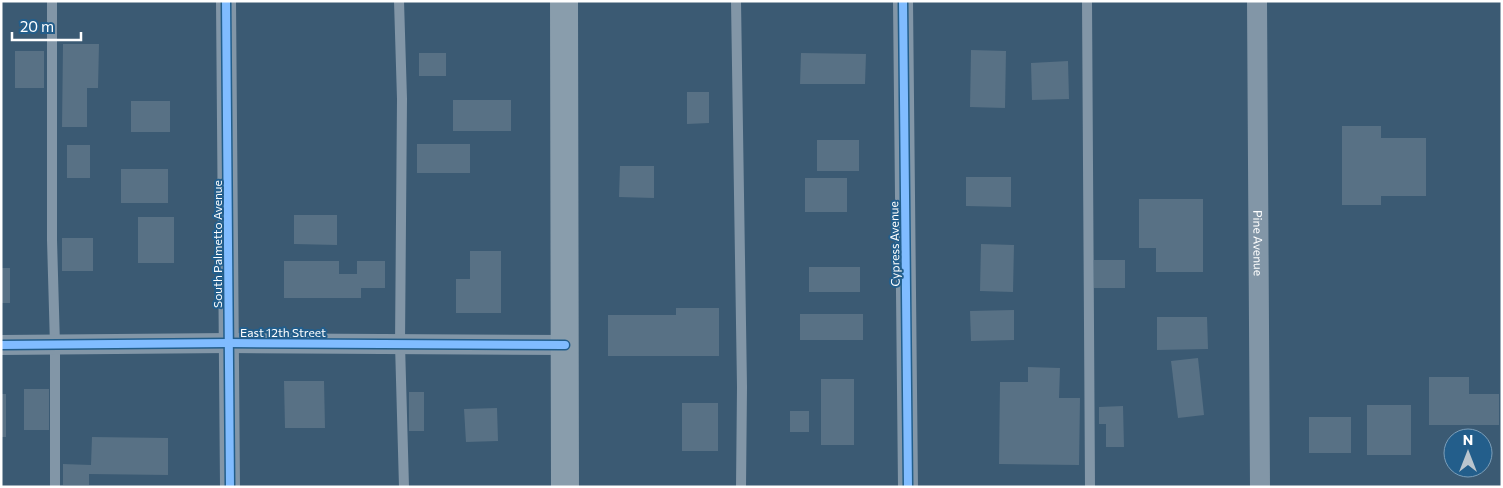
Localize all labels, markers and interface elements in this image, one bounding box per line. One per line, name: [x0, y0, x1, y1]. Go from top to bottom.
scale bar: [12, 10, 81, 42]
text: 20 m: [20, 17, 54, 35]
street label: South Palmetto Avenue: [210, 180, 224, 308]
street label: Cypress Avenue: [886, 201, 902, 287]
street label: Pine Avenue: [1251, 210, 1266, 276]
street label: East 12th Street: [240, 325, 326, 339]
north arrow: [1443, 428, 1493, 478]
text: N: [1463, 431, 1473, 448]

